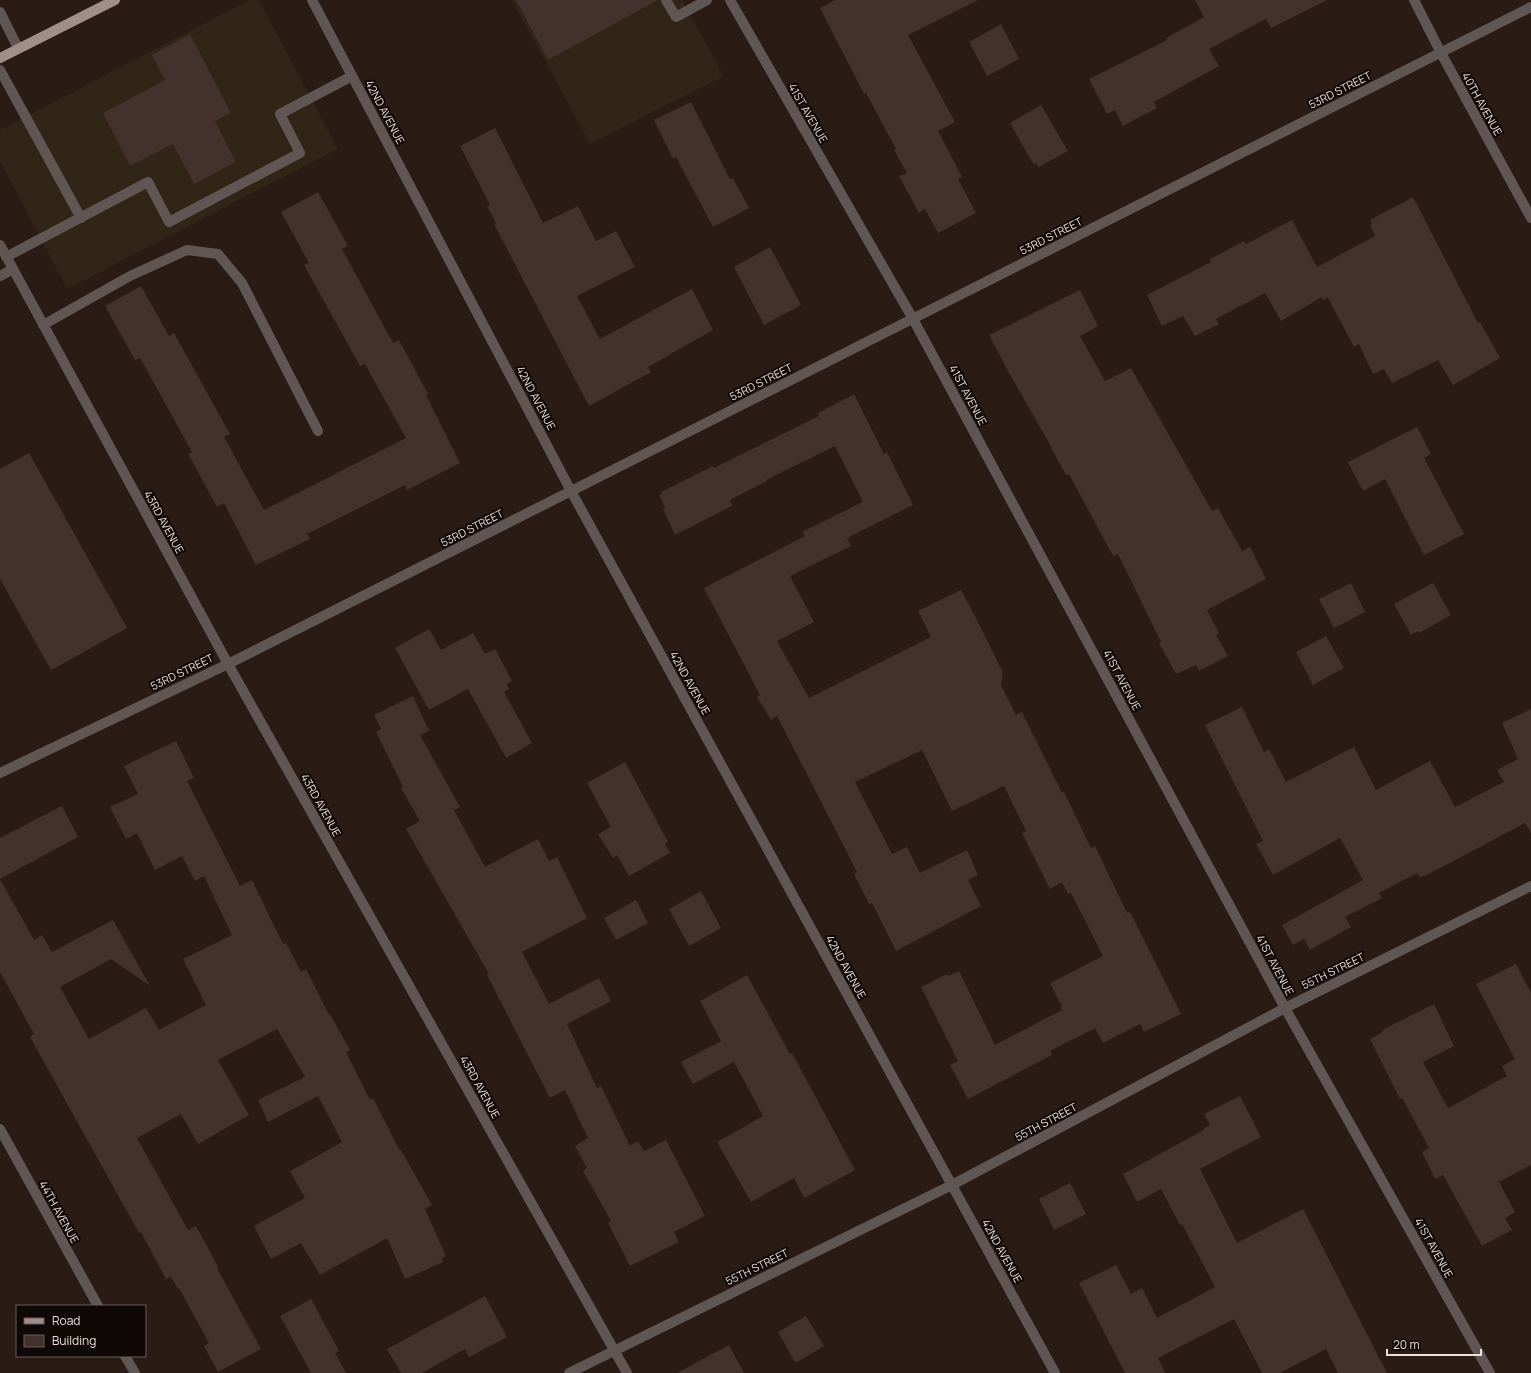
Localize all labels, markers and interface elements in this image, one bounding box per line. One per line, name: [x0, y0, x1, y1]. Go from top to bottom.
street label: 53RD STREET: [1306, 67, 1374, 112]
street label: 40TH AVENUE: [1459, 69, 1506, 138]
street label: 42ND AVENUE: [362, 77, 409, 146]
street label: 41ST AVENUE: [785, 80, 832, 145]
street label: 53RD STREET: [1017, 213, 1085, 258]
street label: 53RD STREET: [727, 359, 795, 404]
street label: 41ST AVENUE: [946, 362, 991, 428]
street label: 42ND AVENUE: [513, 363, 560, 432]
street label: 43RD AVENUE: [141, 488, 188, 556]
street label: 53RD STREET: [438, 505, 506, 550]
street label: 41ST AVENUE: [1100, 647, 1145, 713]
street label: 42ND AVENUE: [667, 648, 714, 717]
street label: 53RD STREET: [148, 650, 216, 693]
street label: 43RD AVENUE: [298, 771, 345, 839]
street label: 42ND AVENUE: [823, 932, 870, 1001]
street label: 41ST AVENUE: [1253, 932, 1298, 998]
street label: 55TH STREET: [1299, 949, 1367, 992]
street label: 43RD AVENUE: [457, 1053, 504, 1121]
street label: 55TH STREET: [1012, 1099, 1080, 1144]
street label: 44TH AVENUE: [36, 1178, 83, 1246]
street label: 41ST AVENUE: [1412, 1215, 1457, 1281]
street label: 42ND AVENUE: [979, 1216, 1026, 1285]
street label: 55TH STREET: [723, 1245, 791, 1288]
legend: [16, 1305, 146, 1357]
text: Road: [52, 1312, 80, 1329]
scale bar: [1387, 1331, 1481, 1357]
text: Building: [52, 1332, 96, 1349]
text: 20 m: [1393, 1336, 1420, 1353]

